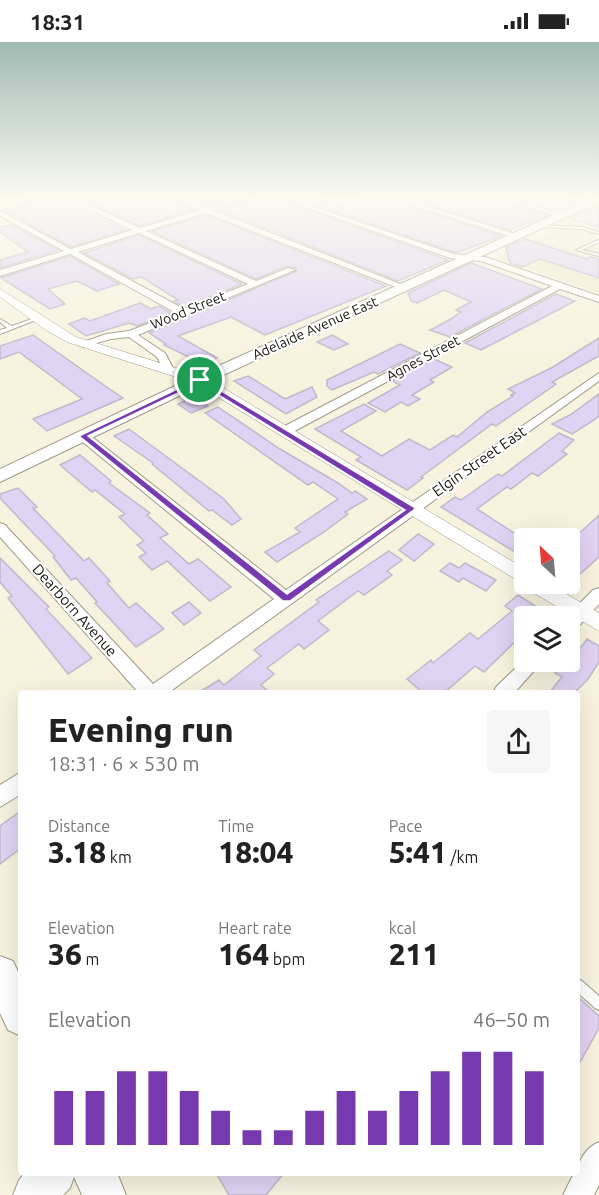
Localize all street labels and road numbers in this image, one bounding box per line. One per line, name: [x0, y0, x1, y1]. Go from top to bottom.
street label: Wood Street: [148, 287, 228, 332]
street label: Adelaide Avenue East: [250, 293, 381, 363]
street label: Agnes Street: [383, 332, 463, 384]
street label: Elgin Street East: [429, 422, 529, 500]
street label: Dearborn Avenue: [29, 560, 121, 660]

